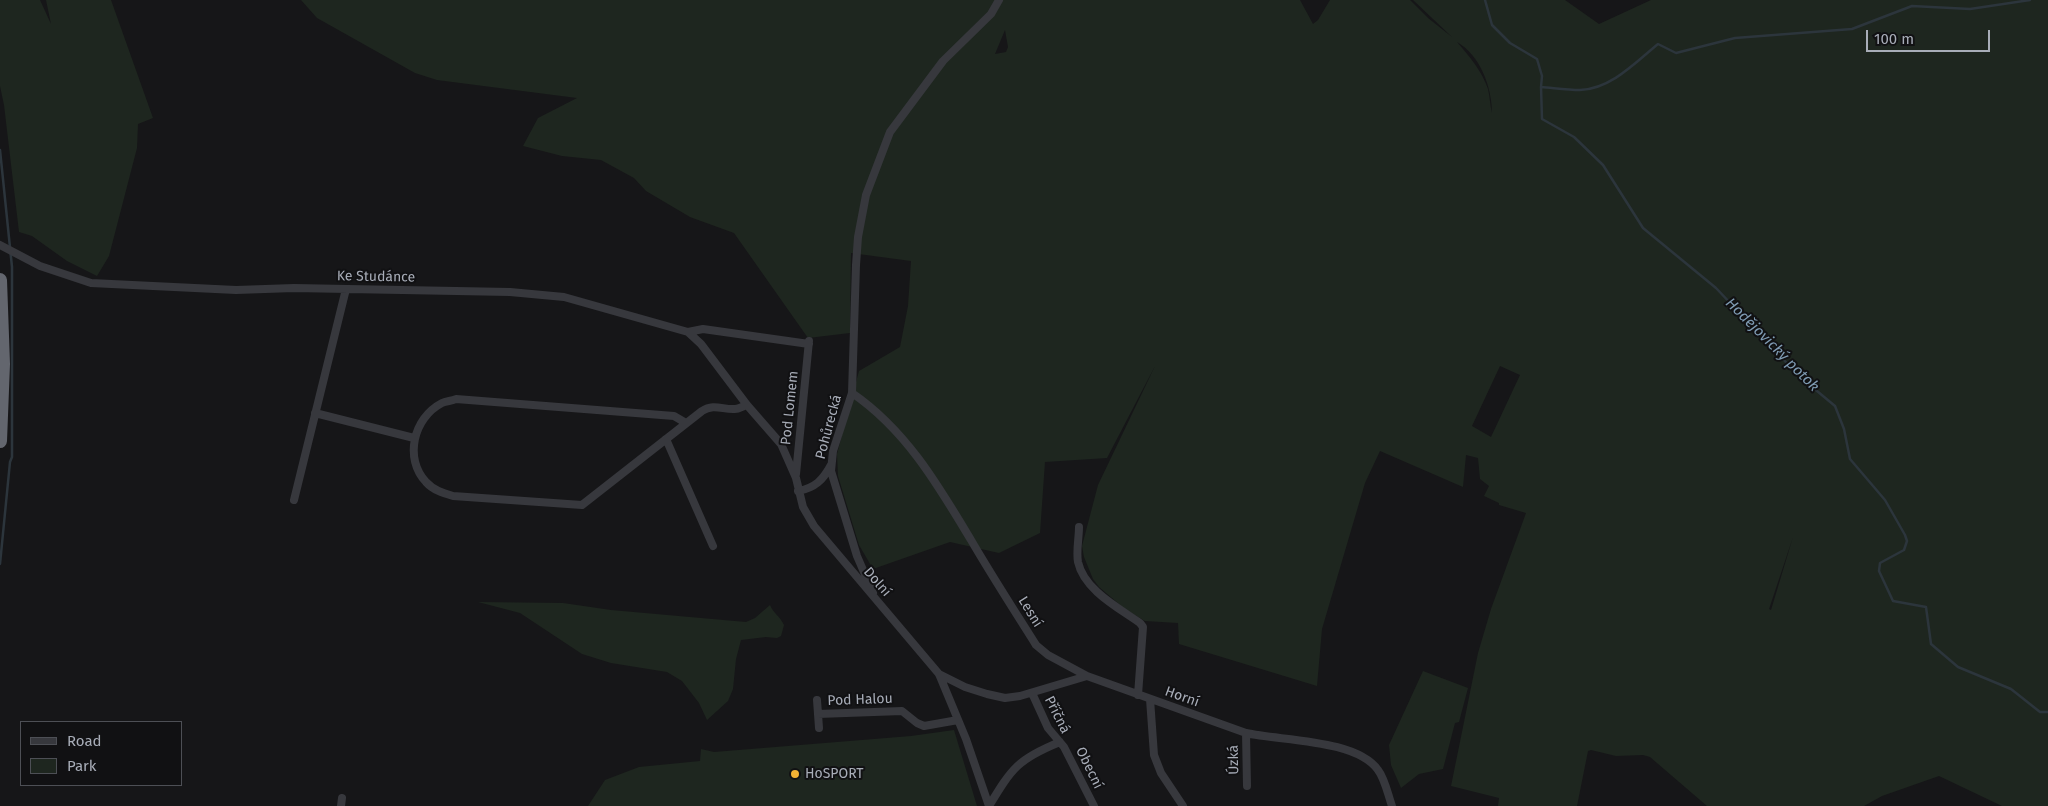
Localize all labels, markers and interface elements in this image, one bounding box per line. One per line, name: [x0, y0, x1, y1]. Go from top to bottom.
scale bar: [1868, 20, 1992, 52]
text: 100 m: [1874, 30, 1914, 48]
street label: Ke Studánce: [337, 268, 415, 286]
water label: Hodějovický potok: [1721, 294, 1823, 396]
street label: Pod Lomem: [778, 370, 802, 446]
street label: Pohůrecká: [812, 393, 846, 461]
street label: Dolní: [860, 564, 894, 600]
street label: Lesní: [1014, 594, 1046, 630]
street label: Horní: [1163, 683, 1201, 711]
street label: Pod Halou: [827, 690, 893, 710]
street label: Příčná: [1040, 693, 1074, 737]
legend: [20, 721, 182, 786]
text: Road: [67, 732, 102, 750]
street label: Obecní: [1072, 744, 1106, 792]
street label: Úzká: [1225, 745, 1243, 775]
text: Park: [67, 757, 97, 775]
place label: HoSPORT: [805, 766, 864, 782]
marker: HoSPORT: [789, 768, 801, 780]

